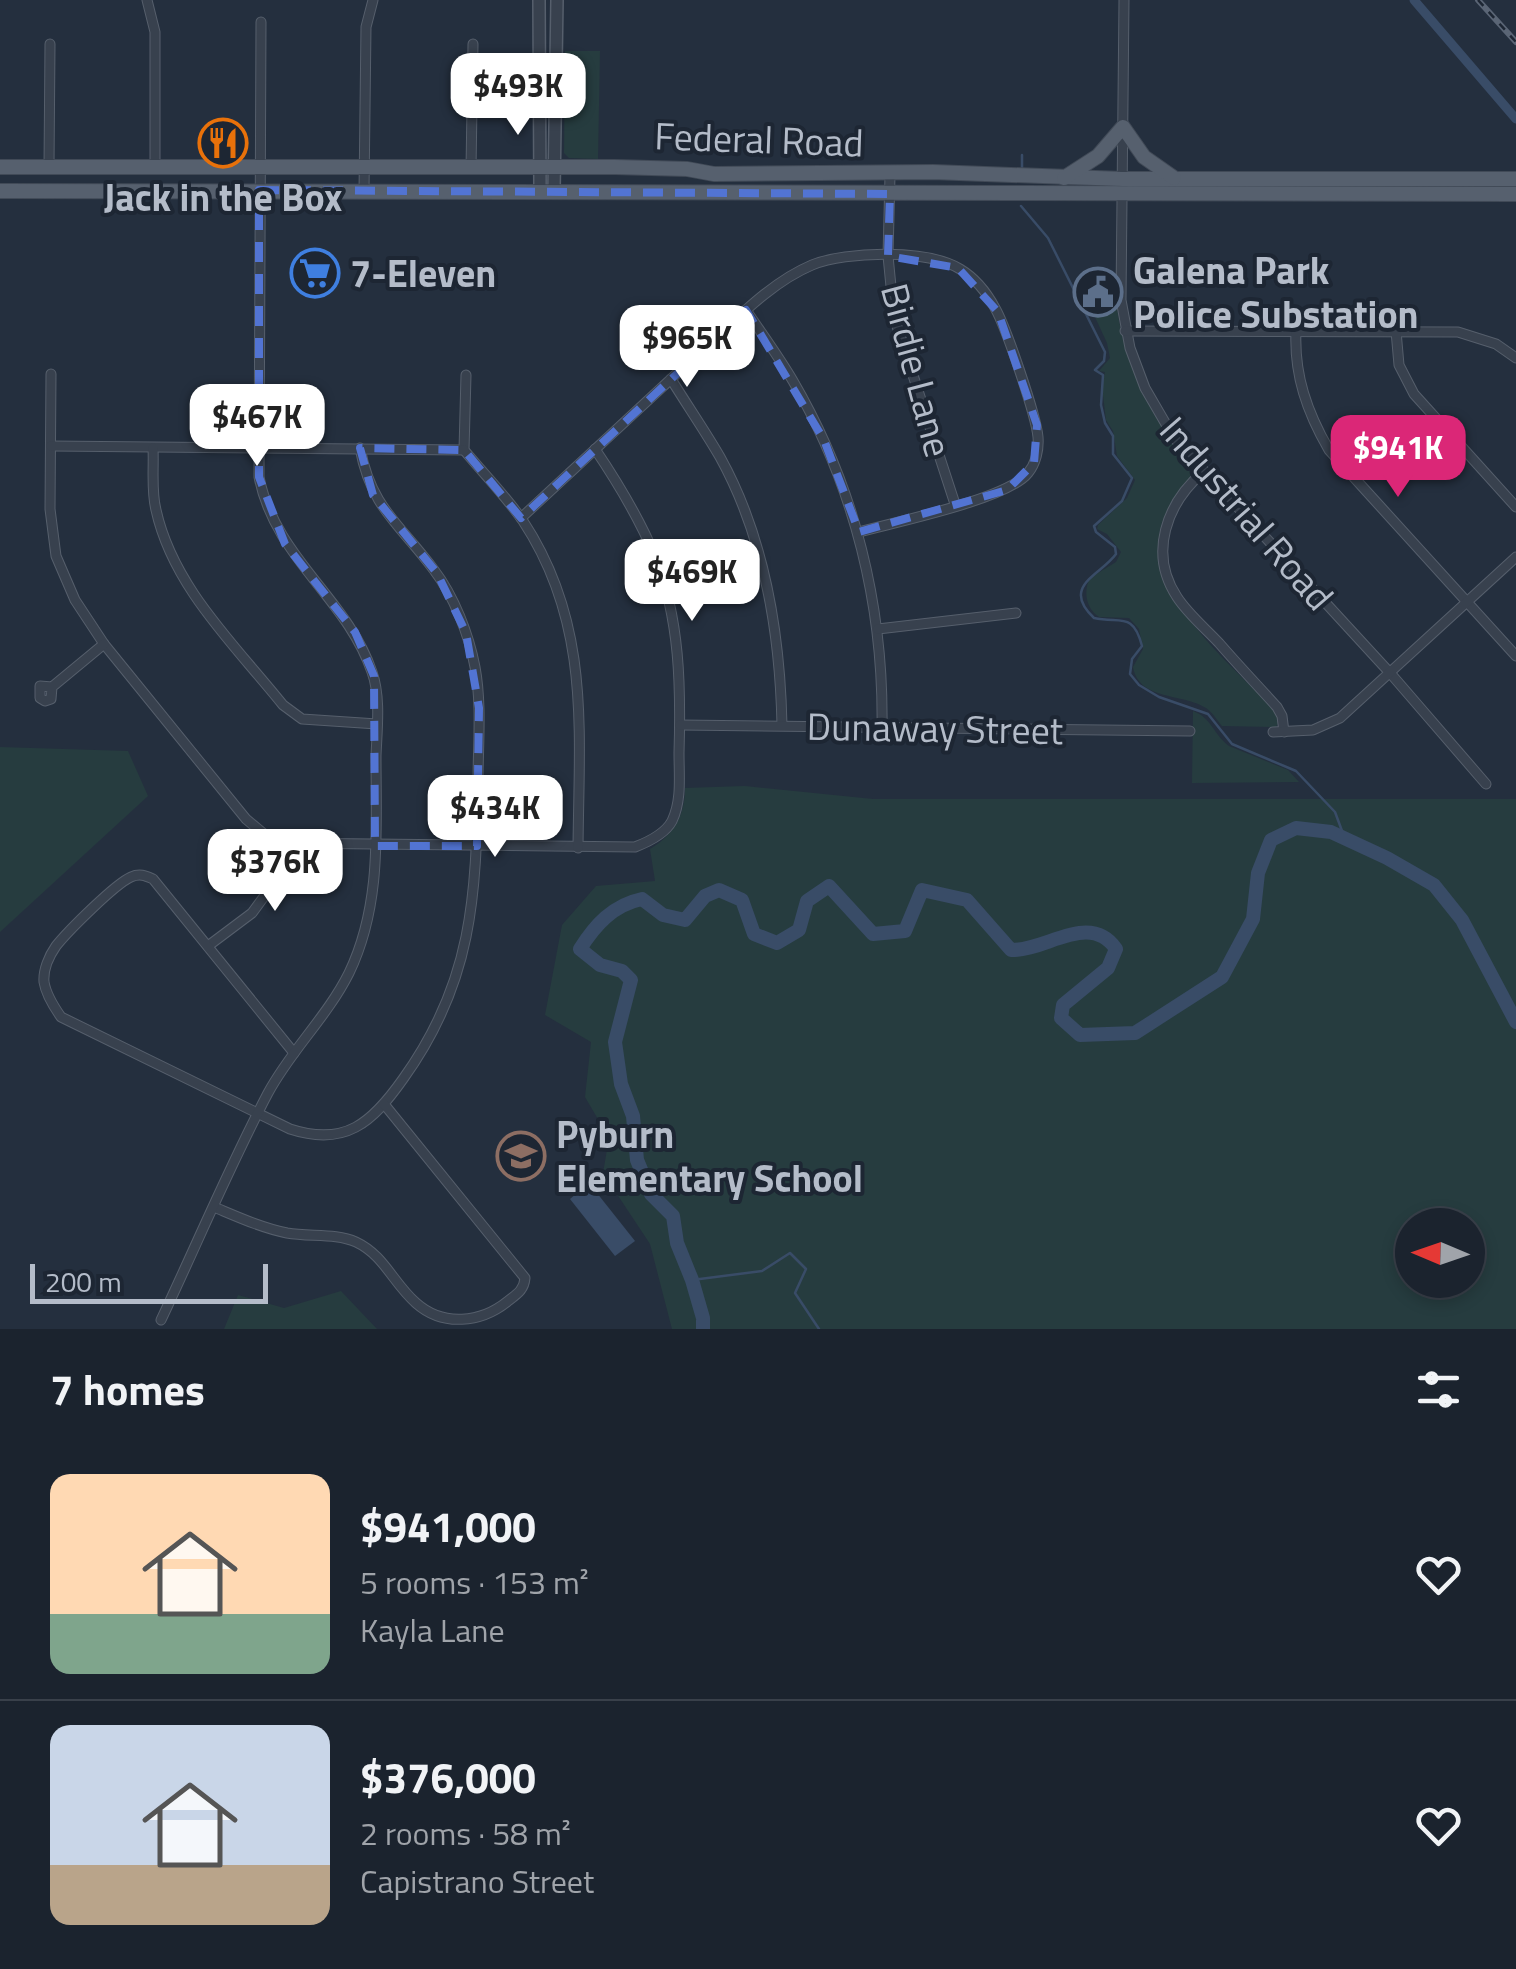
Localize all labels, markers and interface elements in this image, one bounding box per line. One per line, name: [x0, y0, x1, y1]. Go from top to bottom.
pin: $493K: [448, 53, 588, 138]
text: $493K: [473, 61, 563, 109]
street label: Federal Road: [653, 106, 865, 172]
restaurant icon: Jack in the Box: [197, 117, 249, 169]
place label: Jack in the Box: [104, 168, 342, 226]
place label: Galena Park Police Substation: [1133, 241, 1419, 343]
place label: 7-Eleven: [350, 244, 496, 302]
supermarket icon: 7-Eleven: [289, 247, 341, 299]
public building icon: Galena Park Police Substation: [1072, 266, 1124, 318]
street label: Birdie Lane: [866, 277, 968, 463]
pin: $965K: [617, 305, 757, 390]
text: $965K: [642, 313, 732, 361]
pin: $467K: [187, 384, 327, 469]
text: $467K: [212, 392, 302, 440]
street label: Industrial Road: [1146, 403, 1348, 623]
pin: $941K: [1328, 415, 1468, 500]
text: $941K: [1353, 423, 1443, 471]
pin: $469K: [622, 539, 762, 624]
text: $469K: [647, 547, 737, 595]
street label: Dunaway Street: [806, 697, 1064, 759]
pin: $434K: [425, 775, 565, 860]
text: $434K: [450, 783, 540, 831]
pin: $376K: [205, 829, 345, 914]
text: $376K: [230, 837, 320, 885]
place label: Pyburn Elementary School: [556, 1105, 863, 1207]
school or university icon: Pyburn Elementary School: [495, 1130, 547, 1182]
north arrow: [1395, 1208, 1485, 1298]
map controls: [1395, 1208, 1485, 1298]
scale bar: [30, 1259, 268, 1304]
text: 200 m: [45, 1260, 122, 1303]
text: 7 homes: [50, 1357, 205, 1421]
icon: filters: [1411, 1362, 1466, 1417]
text: $941,000: [360, 1494, 536, 1558]
icon: home: [130, 1514, 250, 1634]
icon: heart: [1411, 1547, 1466, 1602]
text: 5 rooms · 153 m²: [360, 1558, 589, 1606]
text: Kayla Lane: [360, 1606, 505, 1654]
text: $376,000: [360, 1745, 536, 1809]
icon: home: [130, 1765, 250, 1885]
icon: heart: [1411, 1798, 1466, 1853]
text: 2 rooms · 58 m²: [360, 1809, 571, 1857]
text: Capistrano Street: [360, 1857, 594, 1905]

